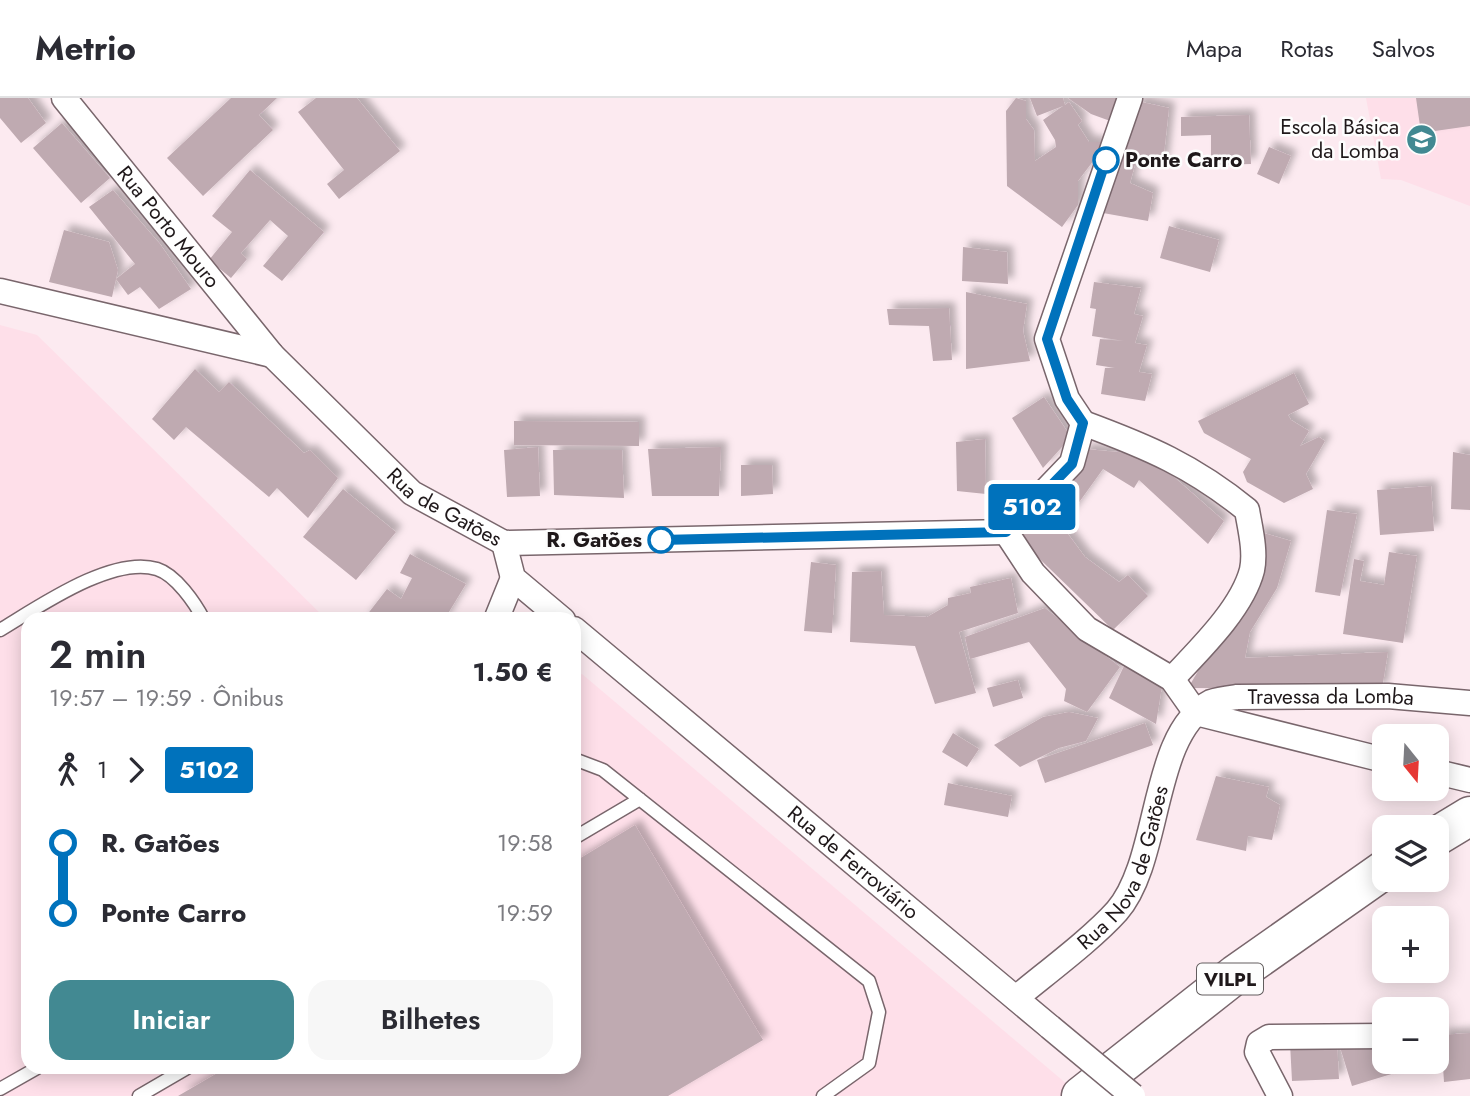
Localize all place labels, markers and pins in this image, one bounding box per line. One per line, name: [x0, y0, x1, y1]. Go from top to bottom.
place label: Escola Básica da Lomba: [1280, 112, 1399, 166]
school or university icon: Escola Básica da Lomba: [1405, 122, 1439, 156]
place label: Ponte Carro: [1125, 145, 1242, 175]
marker: Ponte Carro: [1093, 147, 1119, 173]
place label: R. Gatões: [546, 525, 642, 555]
marker: R. Gatões: [648, 527, 674, 553]

